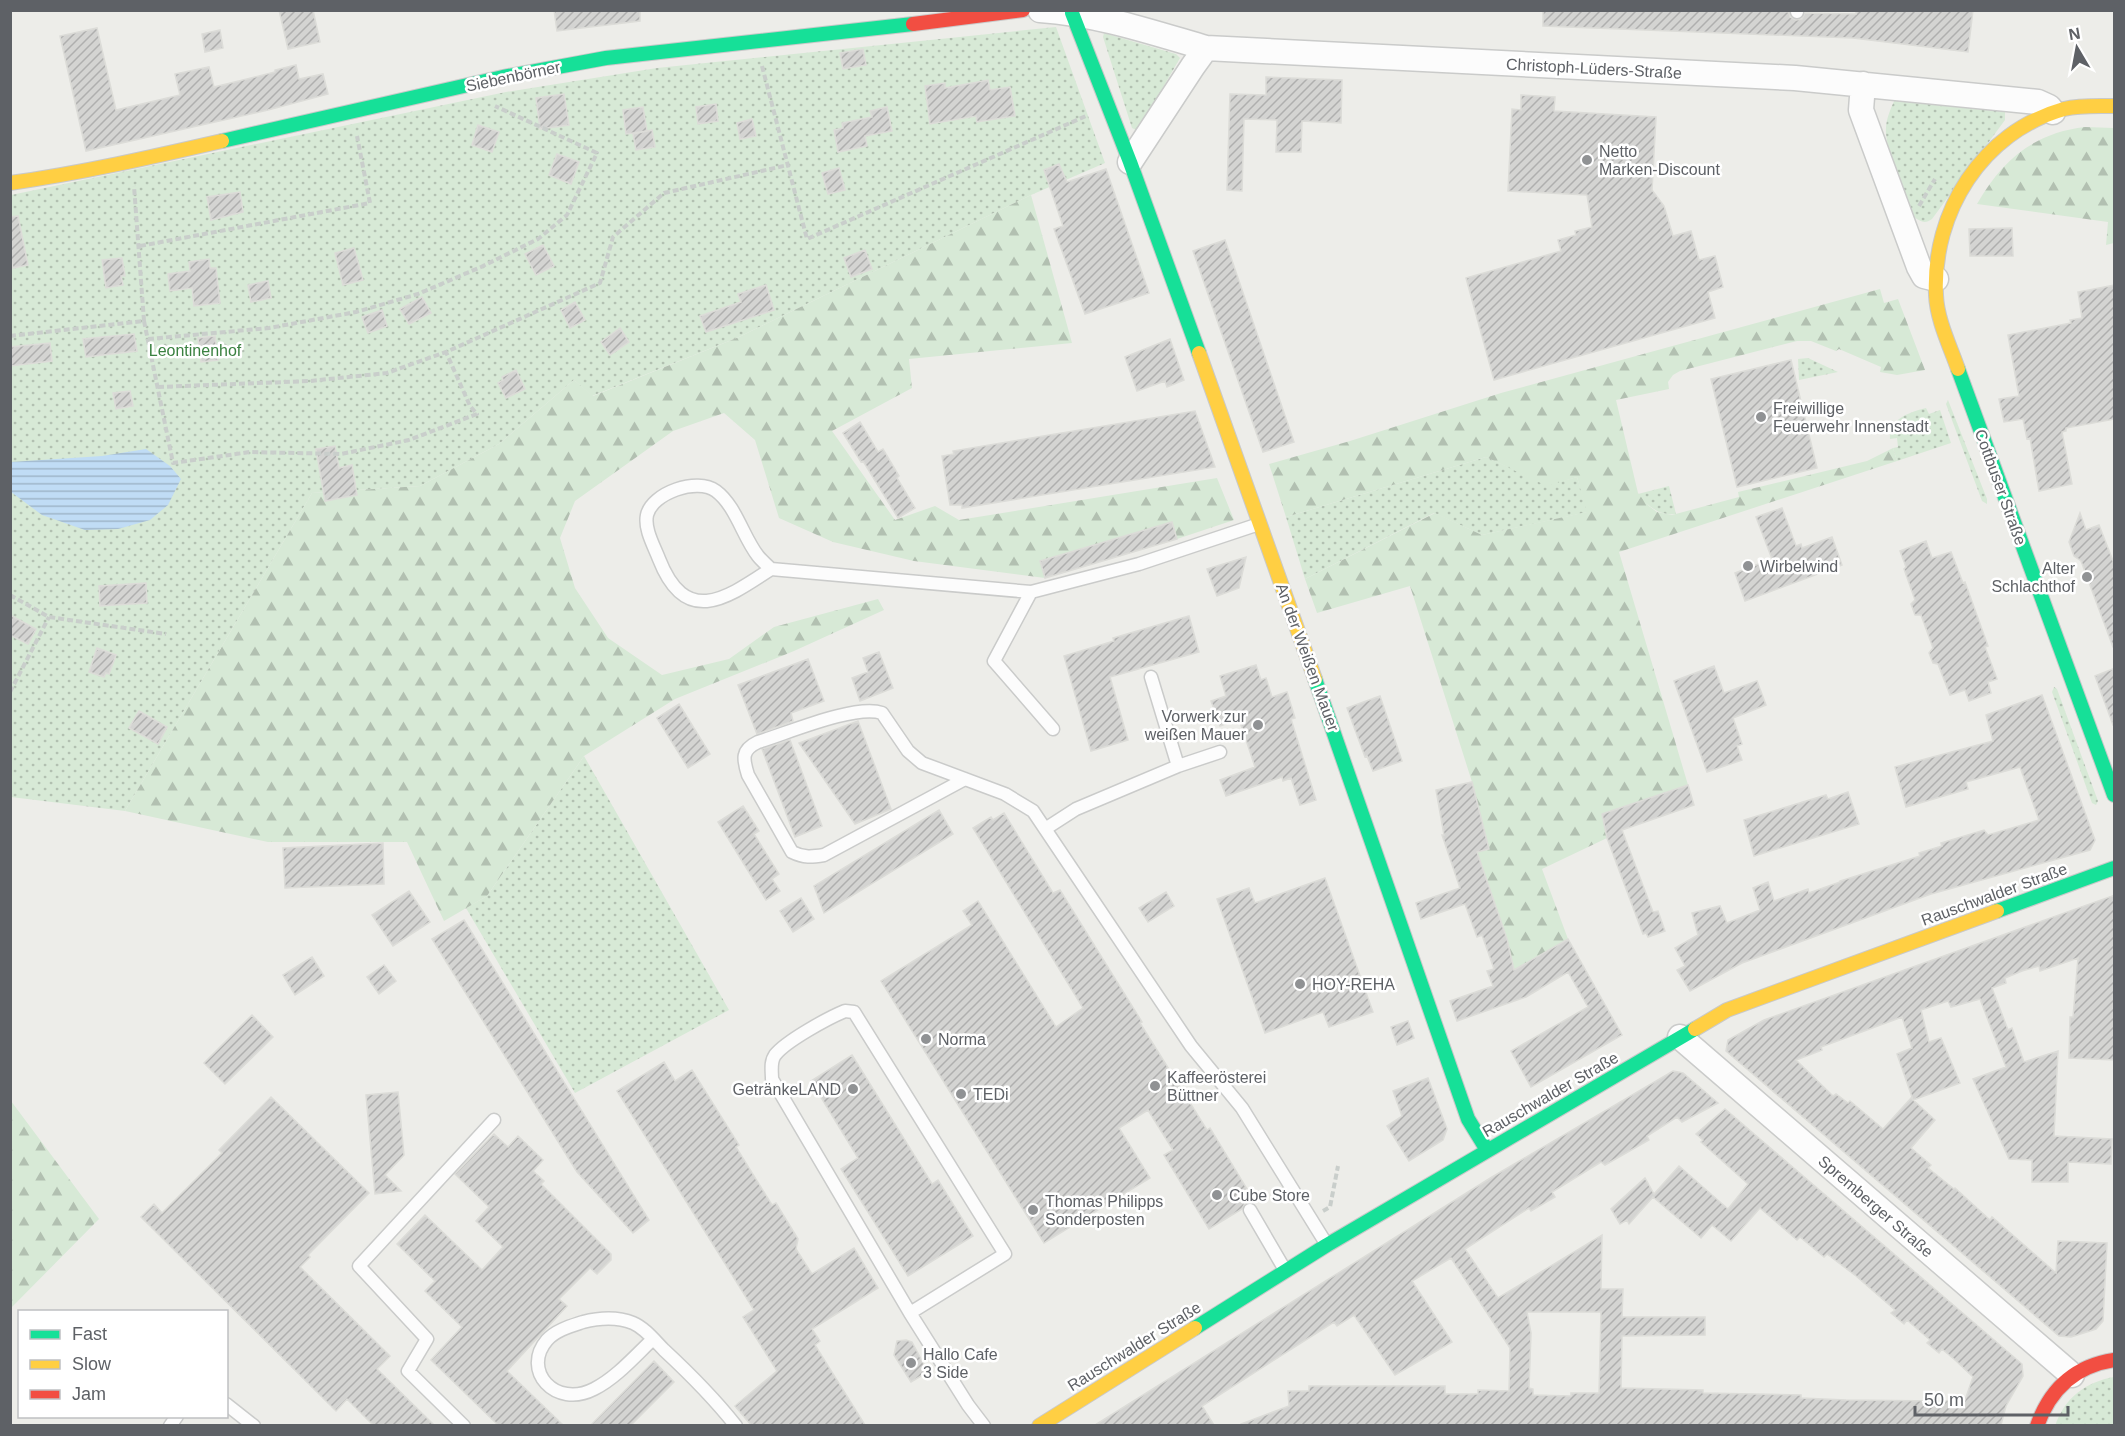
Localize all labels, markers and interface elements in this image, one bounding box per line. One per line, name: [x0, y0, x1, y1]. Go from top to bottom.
north arrow: [2047, 18, 2107, 78]
text: N: [2067, 24, 2082, 43]
street label: Christoph-Lüders-Straße: [1506, 55, 1682, 82]
street label: Siebenbörner: [464, 58, 563, 95]
place label: Netto Marken-Discount: [1599, 143, 1720, 178]
marker: Netto Marken-Discount: [1580, 153, 1594, 167]
park label: Leontinenhof: [149, 342, 242, 359]
place label: Freiwillige Feuerwehr Innenstadt: [1773, 400, 1929, 435]
marker: Freiwillige Feuerwehr Innenstadt: [1754, 410, 1768, 424]
street label: Cottbuser Straße: [1972, 427, 2029, 547]
place label: Wirbelwind: [1760, 558, 1838, 575]
marker: Wirbelwind: [1741, 559, 1755, 573]
place label: Alter Schlachthof: [1991, 560, 2076, 595]
marker: Alter Schlachthof: [2080, 570, 2094, 584]
street label: An der Weißen Mauer: [1273, 581, 1342, 734]
place label: Vorwerk zur weißen Mauer: [1144, 708, 1247, 743]
marker: Vorwerk zur weißen Mauer: [1251, 718, 1265, 732]
street label: Rauschwalder Straße: [1919, 860, 2069, 929]
place label: HOY-REHA: [1312, 976, 1395, 993]
marker: HOY-REHA: [1293, 977, 1307, 991]
place label: Norma: [938, 1031, 986, 1048]
marker: Norma: [919, 1032, 933, 1046]
street label: Rauschwalder Straße: [1479, 1049, 1621, 1140]
place label: Kaffeerösterei Büttner: [1167, 1069, 1266, 1104]
marker: Kaffeerösterei Büttner: [1148, 1079, 1162, 1093]
place label: GetränkeLAND: [733, 1081, 841, 1098]
marker: GetränkeLAND: [846, 1082, 860, 1096]
place label: TEDi: [973, 1086, 1009, 1103]
marker: TEDi: [954, 1087, 968, 1101]
street label: Spremberger Straße: [1815, 1152, 1936, 1261]
place label: Cube Store: [1229, 1187, 1310, 1204]
marker: Cube Store: [1210, 1188, 1224, 1202]
place label: Thomas Philipps Sonderposten: [1045, 1193, 1163, 1228]
marker: Thomas Philipps Sonderposten: [1026, 1203, 1040, 1217]
street label: Rauschwalder Straße: [1065, 1298, 1204, 1394]
legend: [18, 1310, 228, 1418]
text: Fast: [72, 1324, 107, 1344]
place label: Hallo Cafe 3 Side: [923, 1346, 998, 1381]
text: Slow: [72, 1354, 112, 1374]
marker: Hallo Cafe 3 Side: [904, 1356, 918, 1370]
scale bar: [1915, 1379, 2068, 1417]
text: Jam: [72, 1384, 106, 1404]
text: 50 m: [1924, 1390, 1964, 1410]

